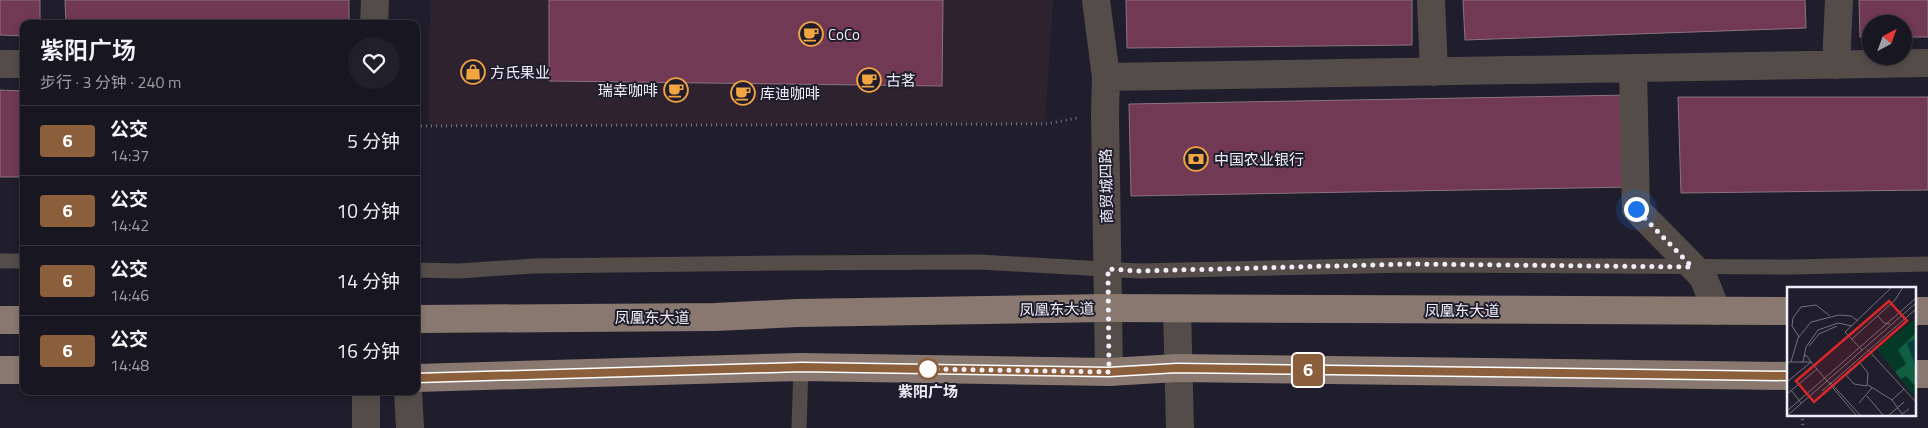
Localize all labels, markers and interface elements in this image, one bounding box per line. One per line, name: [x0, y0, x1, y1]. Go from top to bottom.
north arrow: [1862, 15, 1912, 65]
map controls: [1862, 15, 1912, 65]
cafe icon: CoCo: [798, 21, 824, 47]
place label: CoCo: [828, 23, 860, 46]
text: 紫阳广场: [40, 32, 136, 68]
button: heart: [348, 37, 400, 89]
shop icon: 方氏果业: [460, 59, 486, 85]
place label: 方氏果业: [490, 61, 550, 84]
cafe icon: 古茗: [856, 67, 882, 93]
place label: 古茗: [886, 69, 916, 92]
text: 步行 · 3 分钟 · 240 m: [40, 70, 181, 94]
cafe icon: 瑞幸咖啡: [663, 77, 689, 103]
place label: 瑞幸咖啡: [598, 79, 658, 102]
cafe icon: 库迪咖啡: [730, 80, 756, 106]
place label: 库迪咖啡: [760, 82, 820, 105]
text: 公交: [110, 114, 148, 143]
text: 5 分钟: [347, 126, 400, 155]
text: 6: [62, 127, 73, 154]
text: 14:37: [110, 143, 149, 167]
bank icon: 中国农业银行: [1183, 146, 1209, 172]
street label: 商贸城四路: [1094, 148, 1118, 224]
place label: 中国农业银行: [1214, 148, 1304, 171]
text: 公交: [110, 184, 148, 213]
text: 10 分钟: [337, 196, 400, 225]
text: 6: [62, 197, 73, 224]
your location: [1624, 197, 1649, 222]
text: 14:42: [110, 213, 149, 237]
text: 公交: [110, 254, 148, 283]
text: 14 分钟: [337, 266, 400, 295]
text: 6: [62, 267, 73, 294]
text: 14:46: [110, 283, 149, 307]
inset map: [1787, 287, 1916, 416]
street label: 凤凰东大道: [1019, 297, 1095, 321]
street label: 凤凰东大道: [1424, 299, 1500, 322]
street label: 凤凰东大道: [614, 306, 690, 329]
text: 公交: [110, 324, 148, 353]
text: 16 分钟: [337, 336, 400, 365]
text: 6: [62, 337, 73, 364]
text: 14:48: [110, 353, 149, 377]
line badge: 6: [1292, 354, 1324, 386]
text: 6: [1303, 356, 1313, 383]
marker: 紫阳广场: [917, 358, 939, 380]
place label: 紫阳广场: [898, 380, 958, 403]

